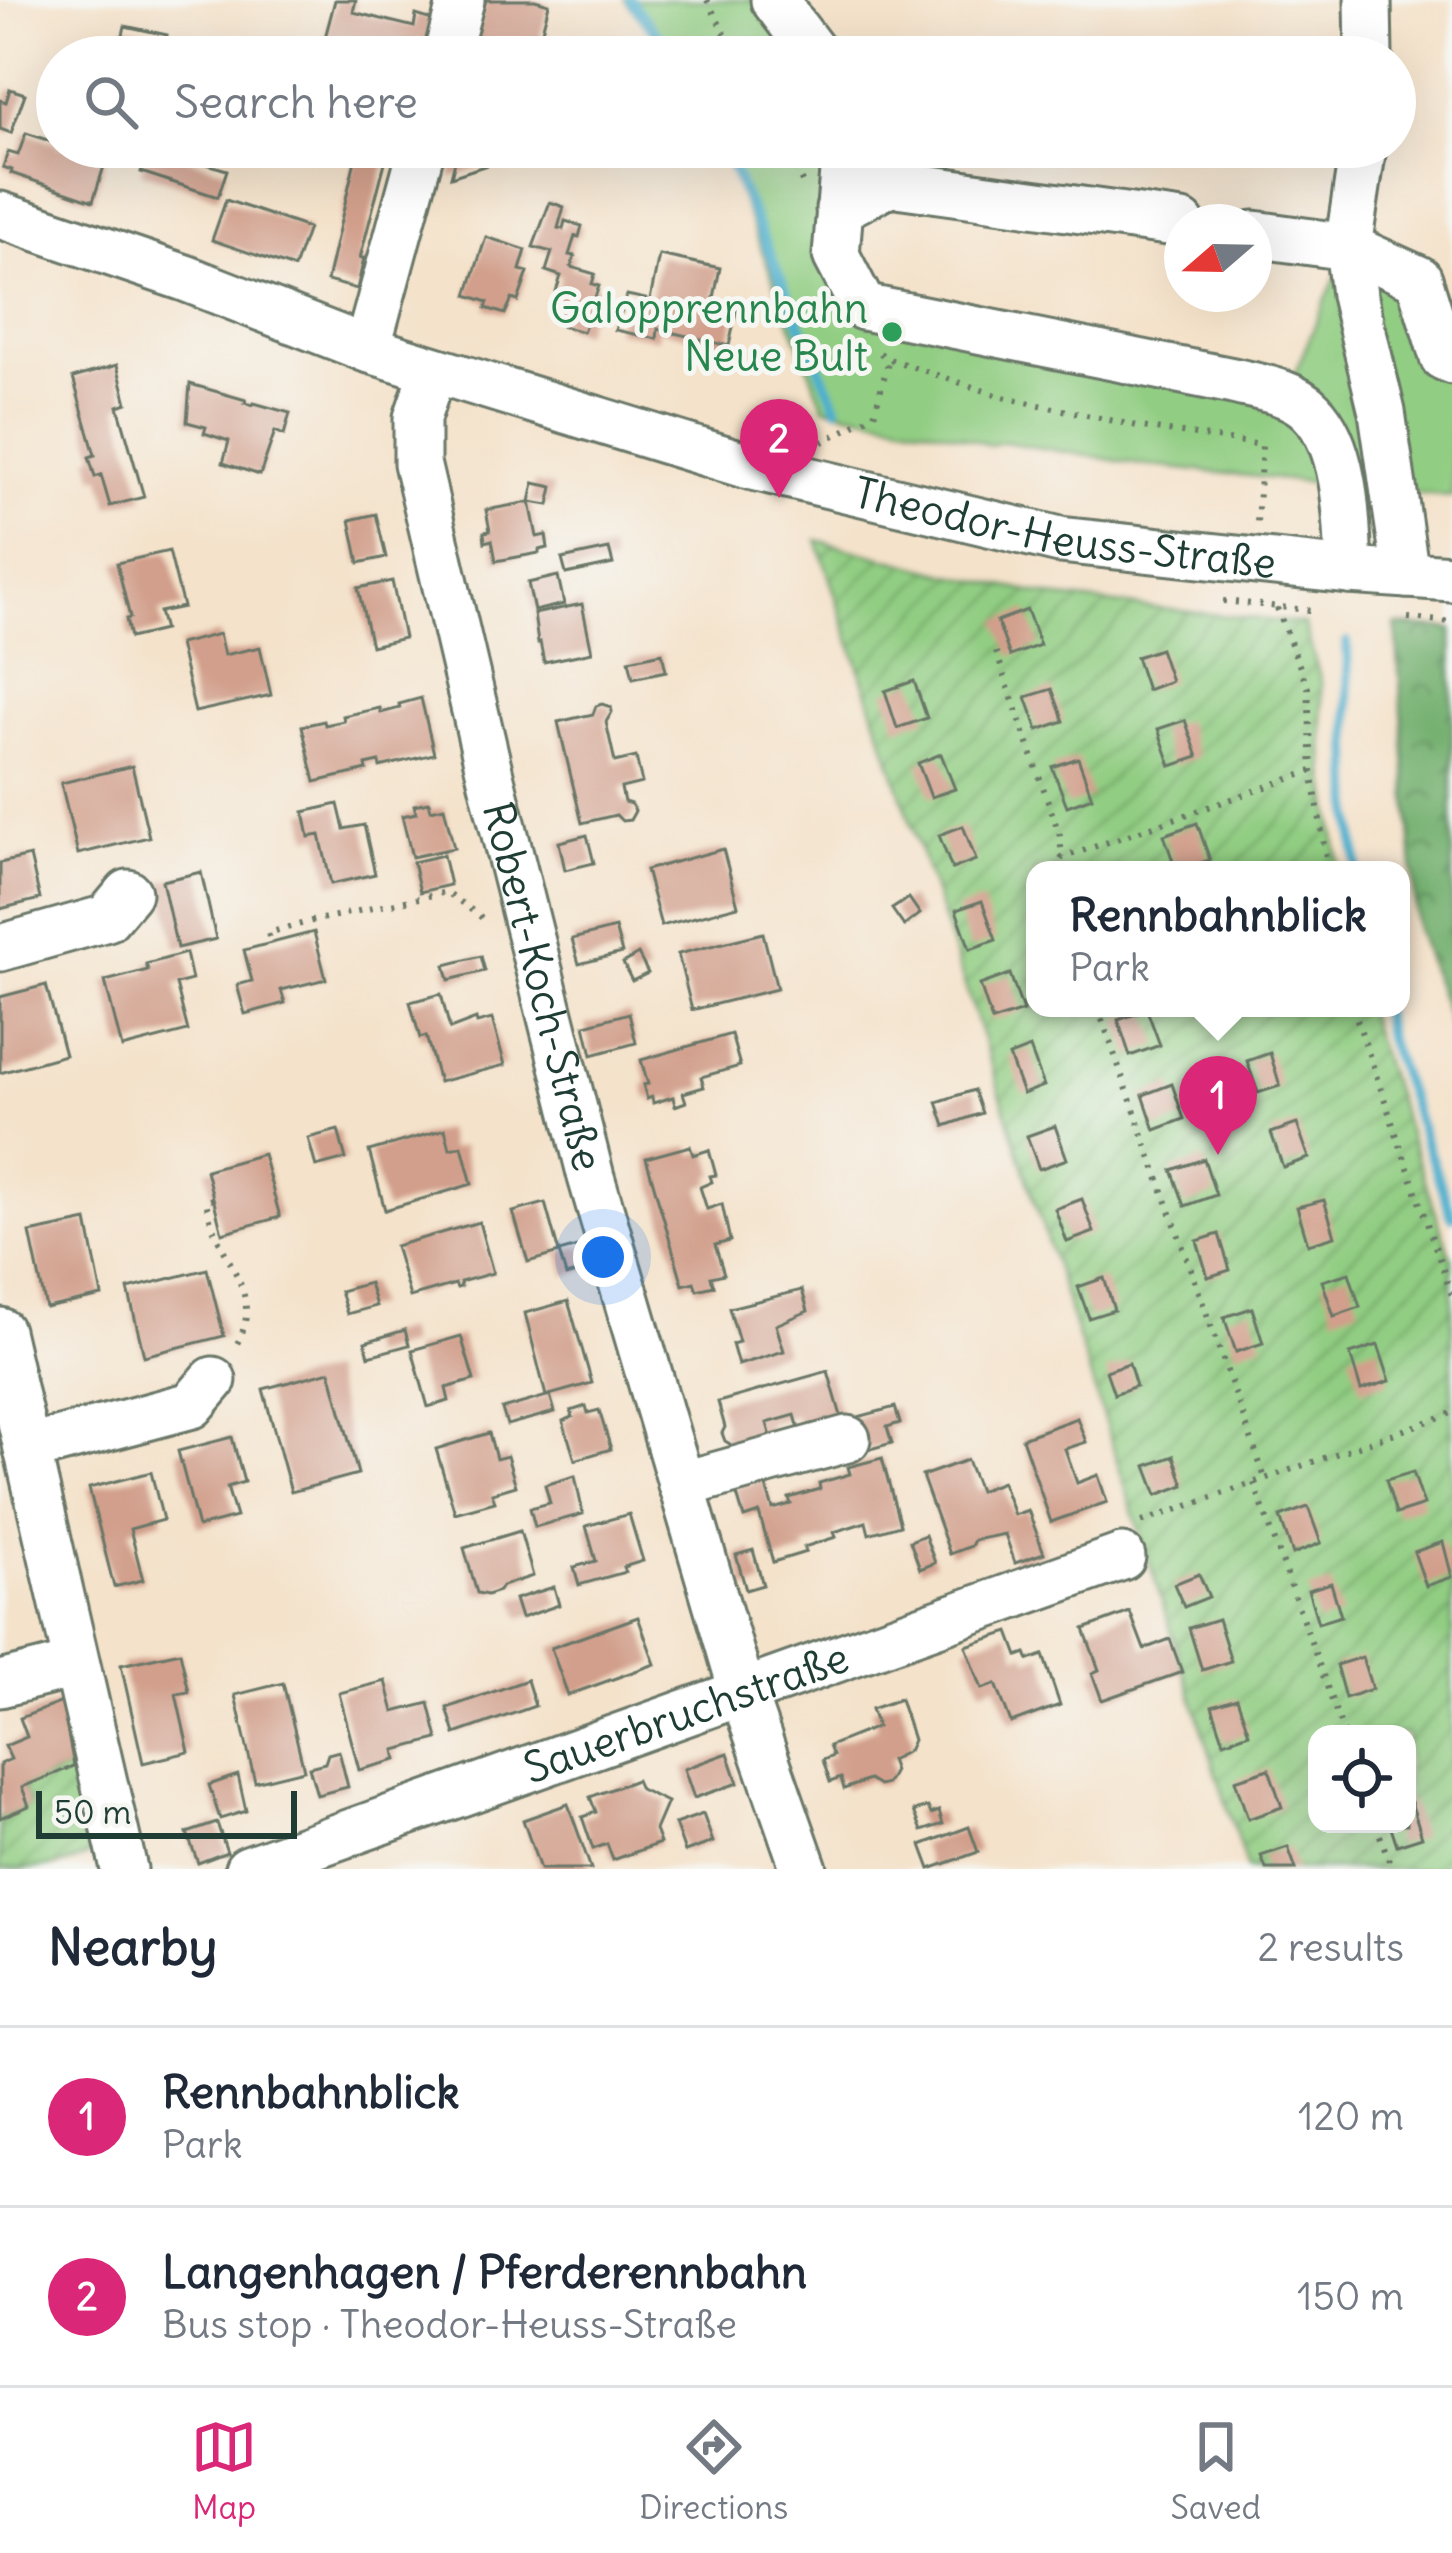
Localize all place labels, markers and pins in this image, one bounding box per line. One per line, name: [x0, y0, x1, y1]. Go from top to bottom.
place label: Galopprennbahn Neue Bult: [550, 282, 868, 382]
marker: Galopprennbahn Neue Bult: [879, 319, 905, 345]
pin: 2: [740, 399, 818, 498]
pin: 1: [1179, 1056, 1257, 1155]

